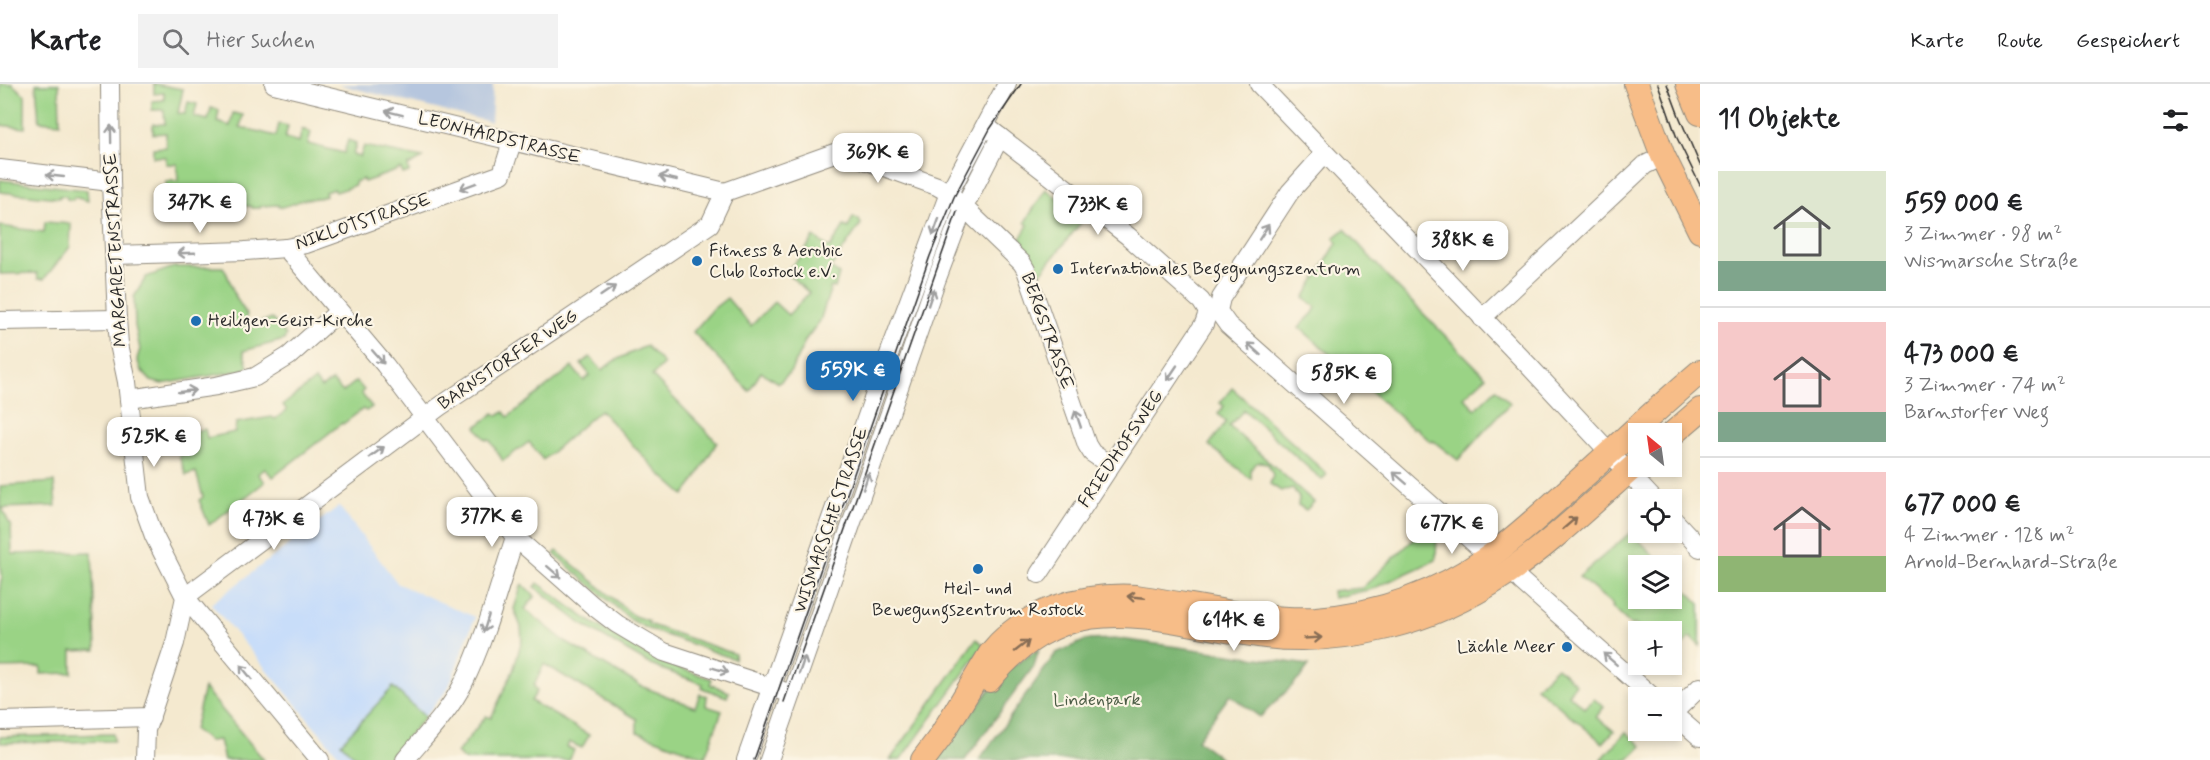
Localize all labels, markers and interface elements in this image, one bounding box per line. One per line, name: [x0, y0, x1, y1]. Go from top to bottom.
search box: [138, 14, 558, 68]
text: Karte: [30, 23, 102, 60]
icon: search: [159, 25, 192, 58]
text: Hier suchen: [207, 27, 315, 55]
text: Karte: [1911, 27, 1964, 55]
text: Route: [1997, 27, 2043, 55]
text: Gespeichert: [2076, 27, 2180, 55]
text: 11 Objekte: [1718, 103, 1840, 137]
icon: filters: [2159, 104, 2192, 137]
one-way arrow: [385, 106, 404, 118]
street label: LEONHARDSTRASSE: [415, 106, 583, 170]
one-way arrow: [105, 124, 116, 144]
pin: 369K €: [829, 133, 927, 184]
text: 369K €: [846, 139, 910, 166]
street label: MARGARETENSTRASSE: [99, 152, 133, 348]
one-way arrow: [46, 170, 66, 181]
one-way arrow: [658, 172, 677, 184]
one-way arrow: [459, 182, 478, 193]
pin: 347K €: [151, 183, 249, 234]
pin: 733K €: [1049, 185, 1147, 236]
text: 559 000 €: [1904, 187, 2023, 221]
street label: NIKLOTSTRASSE: [292, 188, 434, 256]
text: 347K €: [168, 189, 232, 216]
text: 733K €: [1067, 191, 1129, 218]
icon: home: [1766, 195, 1838, 267]
one-way arrow: [929, 218, 940, 236]
pin: 388K €: [1414, 221, 1512, 272]
text: 3 Zimmer · 98 m²: [1904, 221, 2062, 248]
one-way arrow: [1258, 224, 1270, 240]
text: 388K €: [1431, 227, 1495, 254]
place label: Fitness & Aerobic Club Rostock e.V.: [709, 239, 843, 284]
one-way arrow: [176, 247, 196, 258]
text: Wismarsche Straße: [1904, 248, 2078, 275]
marker: Fitness & Aerobic Club Rostock e.V.: [690, 254, 704, 268]
place label: Internationales Begegnungszentrum: [1070, 257, 1360, 283]
marker: Internationales Begegnungszentrum: [1051, 262, 1065, 276]
street label: BERGSTRASSE: [1015, 269, 1079, 393]
one-way arrow: [600, 285, 616, 297]
one-way arrow: [926, 288, 937, 307]
street label: BARNSTORFER WEG: [433, 304, 583, 416]
place label: Heiligen-Geist-Kirche: [208, 309, 373, 333]
marker: Heiligen-Geist-Kirche: [189, 314, 203, 328]
text: 473 000 €: [1904, 338, 2019, 372]
one-way arrow: [1247, 342, 1262, 356]
icon: home: [1766, 346, 1838, 418]
one-way arrow: [371, 350, 385, 365]
pin: 559K €: [804, 351, 902, 402]
pin: 585K €: [1295, 354, 1393, 405]
text: 559K €: [820, 357, 886, 384]
text: 585K €: [1311, 360, 1377, 387]
one-way arrow: [1166, 364, 1178, 380]
text: 3 Zimmer · 74 m²: [1904, 372, 2066, 399]
one-way arrow: [177, 385, 196, 396]
street label: FRIEDHOFSWEG: [1073, 385, 1169, 513]
text: Barnstorfer Weg: [1904, 399, 2049, 426]
one-way arrow: [1072, 410, 1083, 429]
pin: 525K €: [105, 417, 203, 468]
text: 525K €: [121, 423, 187, 450]
north arrow: [1628, 423, 1682, 477]
map controls: [1628, 423, 1682, 741]
street label: WISMARSCHE STRASSE: [788, 424, 874, 616]
one-way arrow: [369, 446, 385, 459]
one-way arrow: [1393, 471, 1408, 485]
one-way arrow: [861, 472, 872, 491]
text: 677 000 €: [1904, 488, 2021, 522]
button: locate: [1628, 489, 1682, 543]
icon: home: [1766, 496, 1838, 568]
pin: 377K €: [443, 497, 541, 548]
pin: 473K €: [225, 500, 323, 551]
text: 377K €: [461, 503, 523, 530]
pin: 677K €: [1403, 504, 1501, 555]
text: 473K €: [243, 506, 305, 533]
text: 677K €: [1420, 510, 1484, 537]
one-way arrow: [1562, 516, 1577, 530]
text: 4 Zimmer · 128 m²: [1904, 522, 2074, 549]
text: Arnold-Bernhard-Straße: [1904, 549, 2118, 576]
button: layers: [1628, 555, 1682, 609]
marker: Heil- und Bewegungszentrum Rostock: [971, 562, 985, 576]
one-way arrow: [547, 565, 562, 579]
place label: Heil- und Bewegungszentrum Rostock: [872, 577, 1084, 624]
one-way arrow: [1126, 591, 1146, 602]
pin: 614K €: [1185, 601, 1283, 652]
text: 614K €: [1202, 607, 1266, 634]
one-way arrow: [480, 614, 491, 633]
button: +: [1628, 621, 1682, 675]
one-way arrow: [1303, 632, 1323, 643]
place label: Lächle Meer: [1457, 635, 1556, 659]
one-way arrow: [1014, 640, 1030, 653]
marker: Lächle Meer: [1560, 640, 1574, 654]
one-way arrow: [1603, 652, 1618, 666]
one-way arrow: [798, 656, 809, 675]
one-way arrow: [239, 665, 252, 681]
one-way arrow: [710, 665, 729, 676]
button: −: [1628, 687, 1682, 741]
park label: Lindenpark: [1053, 688, 1141, 712]

